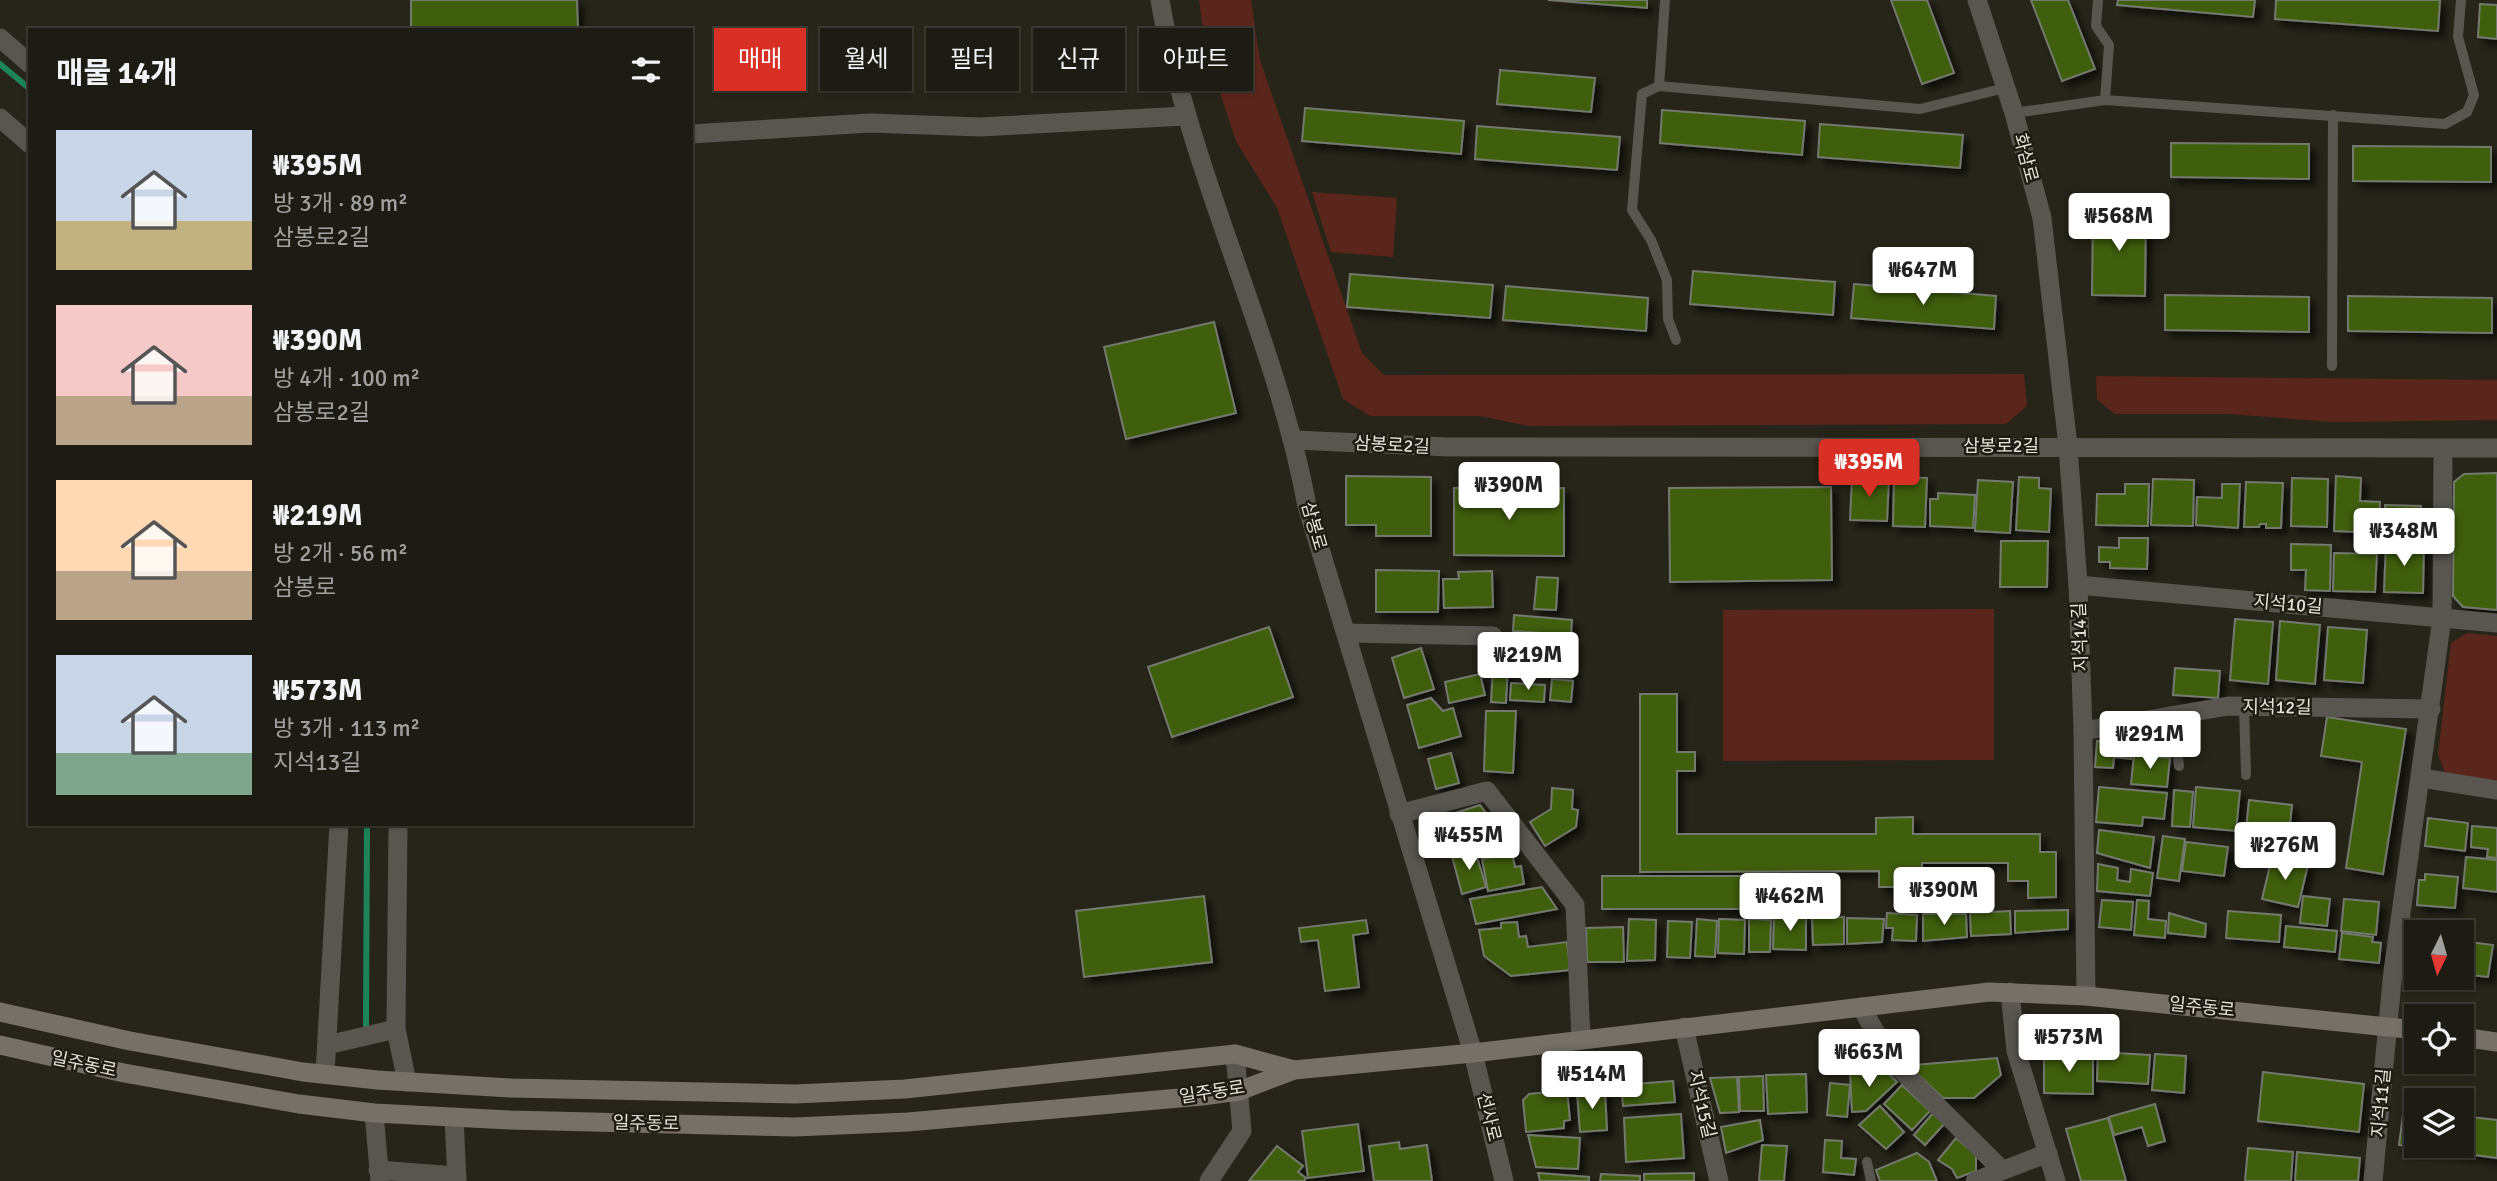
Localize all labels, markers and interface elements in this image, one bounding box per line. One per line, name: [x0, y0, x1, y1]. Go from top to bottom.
chip: 매매: [714, 28, 806, 91]
chip: 월세: [820, 28, 912, 91]
chip: 필터: [926, 28, 1019, 91]
chip: 신규: [1033, 28, 1125, 91]
chip: 아파트: [1139, 28, 1253, 91]
icon: filters: [627, 51, 665, 89]
text: 매물 14개: [56, 55, 178, 92]
street label: 화삼로: [2009, 131, 2043, 185]
text: ₩395M: [273, 147, 363, 184]
icon: home: [112, 158, 196, 242]
text: 방 3개 · 89 m²: [273, 189, 408, 218]
pin: ₩568M: [2070, 194, 2168, 253]
text: ₩568M: [2085, 201, 2153, 230]
text: 삼봉로2길: [273, 223, 370, 252]
pin: ₩647M: [1874, 247, 1972, 307]
text: ₩647M: [1889, 255, 1957, 284]
text: ₩390M: [273, 322, 363, 359]
icon: home: [112, 333, 196, 417]
text: 방 4개 · 100 m²: [273, 364, 420, 393]
text: 삼봉로2길: [273, 398, 370, 427]
street label: 삼봉로2길: [1353, 432, 1431, 458]
street label: 삼봉로2길: [1963, 435, 2039, 457]
pin: ₩395M: [1820, 440, 1918, 499]
text: ₩395M: [1835, 447, 1903, 476]
pin: ₩390M: [1460, 462, 1558, 522]
text: ₩390M: [1475, 470, 1543, 499]
text: ₩219M: [273, 497, 363, 534]
street label: 삼봉로: [1297, 499, 1331, 553]
icon: home: [112, 508, 196, 592]
pin: ₩348M: [2355, 508, 2453, 568]
text: ₩348M: [2370, 516, 2438, 545]
text: 방 2개 · 56 m²: [273, 539, 408, 568]
text: 삼봉로: [273, 573, 336, 602]
street label: 지석10길: [2253, 590, 2323, 618]
street label: 지석14길: [2068, 602, 2092, 672]
pin: ₩219M: [1479, 632, 1577, 692]
text: ₩219M: [1494, 640, 1562, 669]
text: ₩573M: [273, 672, 363, 709]
icon: home: [112, 683, 196, 767]
street label: 지석12길: [2242, 695, 2312, 719]
pin: ₩291M: [2101, 712, 2199, 771]
text: 방 3개 · 113 m²: [273, 714, 420, 743]
text: ₩291M: [2116, 719, 2184, 748]
text: 지석13길: [273, 748, 361, 777]
pin: ₩455M: [1420, 812, 1518, 872]
text: ₩455M: [1435, 820, 1503, 849]
pin: ₩276M: [2236, 822, 2334, 882]
text: ₩276M: [2251, 830, 2319, 859]
pin: ₩390M: [1895, 867, 1993, 927]
pin: ₩462M: [1741, 874, 1839, 933]
text: ₩390M: [1910, 875, 1978, 904]
text: ₩462M: [1756, 881, 1824, 910]
north arrow: [2404, 920, 2474, 990]
map controls: [2404, 920, 2474, 1158]
street label: 일주동로: [2168, 993, 2236, 1021]
button: locate: [2404, 1004, 2474, 1074]
pin: ₩573M: [2020, 1014, 2118, 1074]
text: ₩573M: [2035, 1022, 2103, 1051]
pin: ₩663M: [1820, 1030, 1918, 1089]
text: ₩663M: [1835, 1037, 1903, 1066]
street label: 일주동로: [49, 1046, 119, 1082]
pin: ₩514M: [1543, 1052, 1641, 1111]
text: ₩514M: [1558, 1059, 1626, 1088]
street label: 지석15길: [1684, 1068, 1720, 1140]
street label: 지석11길: [2367, 1068, 2395, 1138]
street label: 일주동로: [1178, 1076, 1246, 1108]
button: layers: [2404, 1088, 2474, 1158]
street label: 선사로: [1472, 1090, 1506, 1144]
street label: 일주동로: [613, 1111, 679, 1135]

